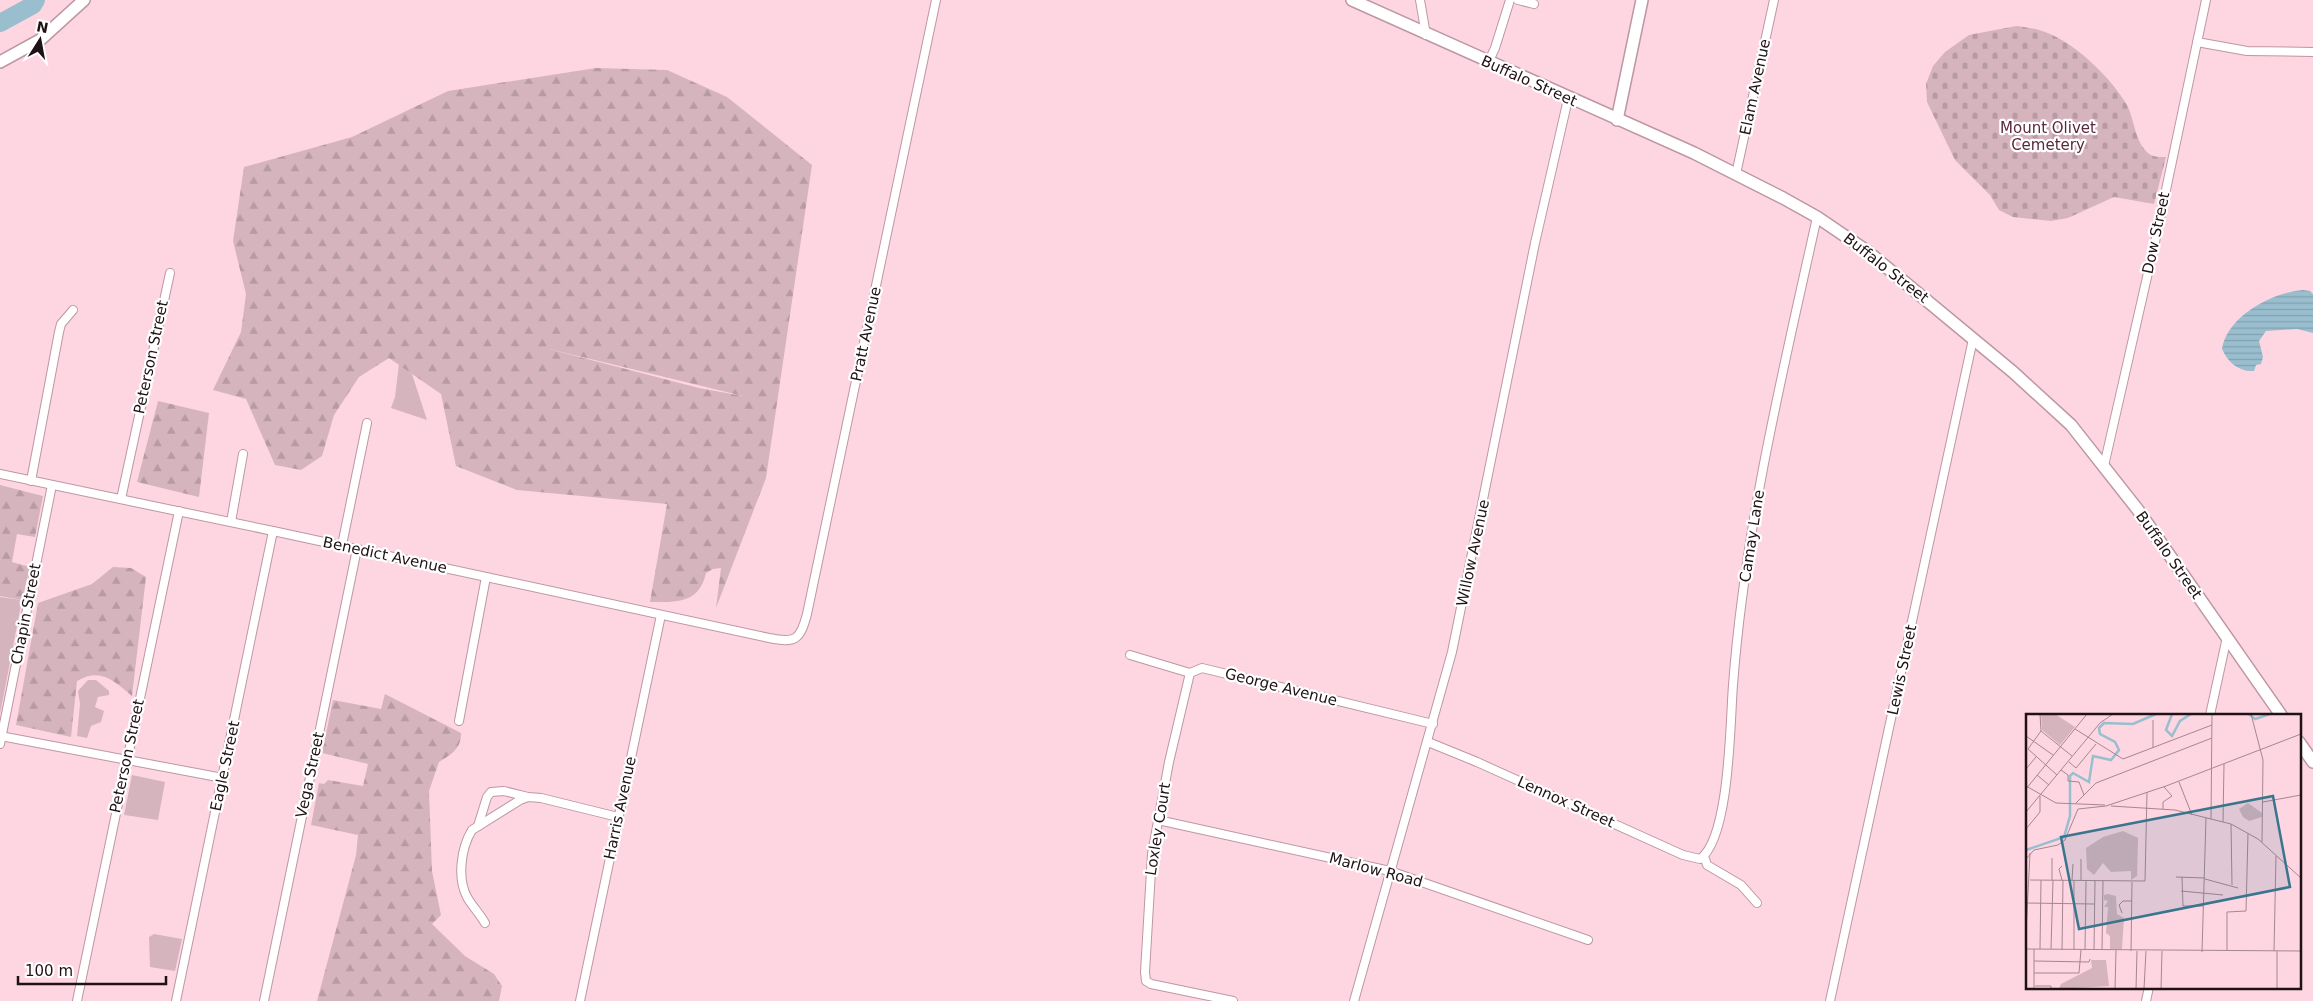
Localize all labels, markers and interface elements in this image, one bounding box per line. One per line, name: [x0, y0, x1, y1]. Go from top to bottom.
north arrow: [15, 15, 65, 65]
text: N: [35, 18, 50, 36]
street label: Elam Avenue: [1736, 37, 1774, 137]
street label: Buffalo Street: [1478, 52, 1580, 110]
park label: Mount Olivet Cemetery: [2000, 119, 2096, 154]
street label: Dow Street: [2139, 190, 2173, 276]
street label: Buffalo Street: [1840, 229, 1932, 307]
street label: Pratt Avenue: [847, 285, 885, 383]
street label: Peterson Street: [130, 298, 172, 416]
street label: Camay Lane: [1736, 488, 1768, 584]
street label: Willow Avenue: [1453, 498, 1493, 608]
street label: Buffalo Street: [2132, 508, 2206, 602]
street label: Benedict Avenue: [321, 533, 449, 577]
street label: Chapin Street: [7, 562, 45, 666]
street label: Lewis Street: [1884, 623, 1920, 717]
street label: George Avenue: [1223, 664, 1339, 710]
street label: Peterson Street: [106, 697, 148, 815]
inset map: [2026, 714, 2300, 988]
street label: Eagle Street: [207, 719, 243, 813]
street label: Vega Street: [292, 730, 328, 820]
street label: Harris Avenue: [600, 755, 640, 861]
street label: Lennox Street: [1515, 773, 1617, 831]
street label: Loxley Court: [1142, 781, 1174, 877]
street label: Marlow Road: [1327, 849, 1425, 891]
scale bar: [18, 954, 165, 986]
text: 100 m: [25, 962, 73, 980]

